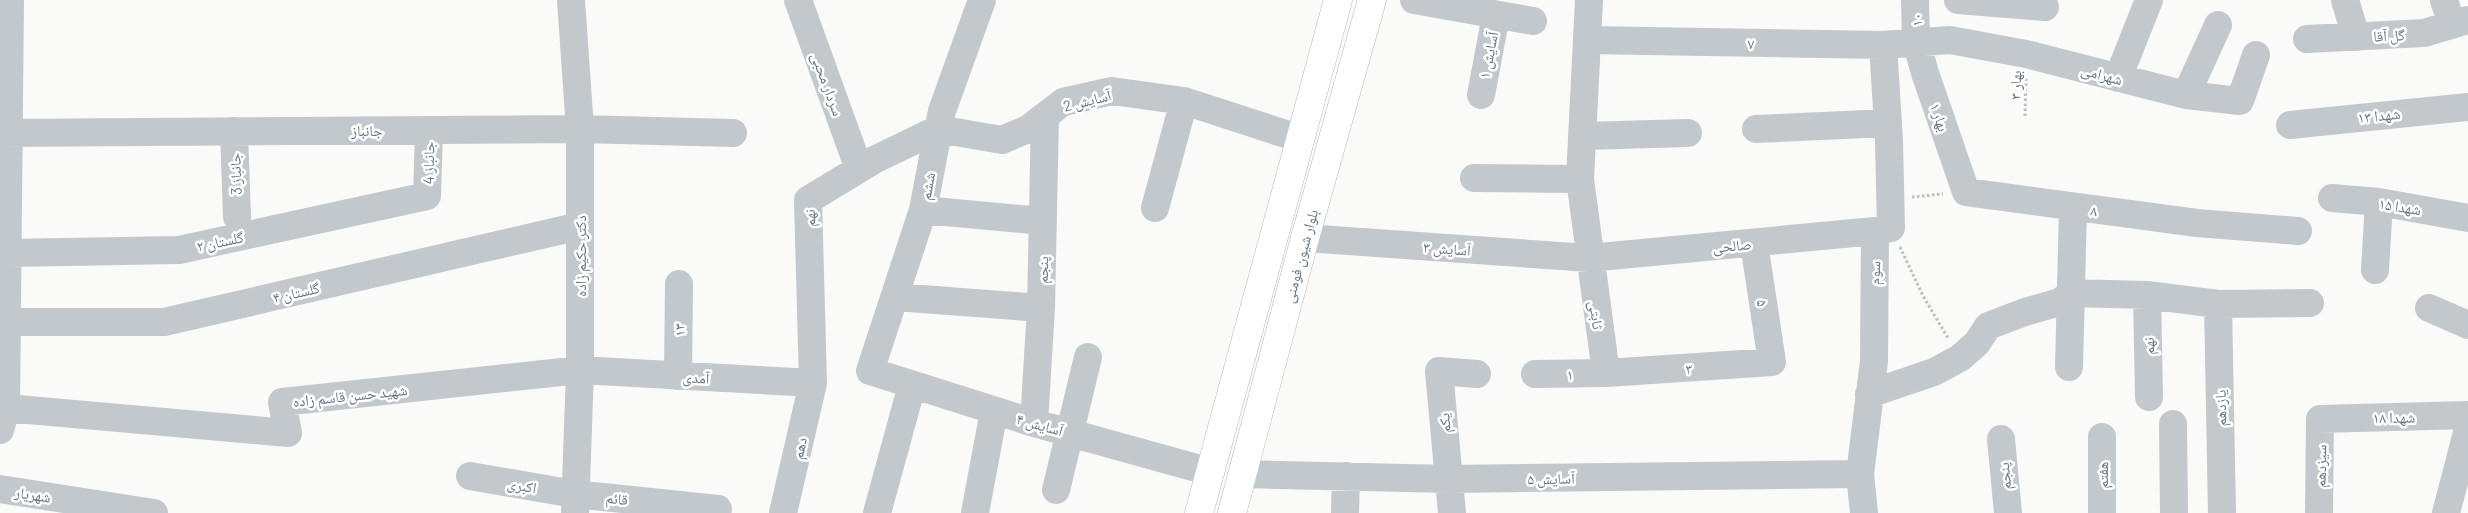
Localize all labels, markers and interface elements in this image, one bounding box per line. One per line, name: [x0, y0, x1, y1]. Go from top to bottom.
street label: ۱۰: [1907, 13, 1925, 27]
street label: گل آقا: [2373, 25, 2406, 47]
street label: آسایش ۱: [1475, 29, 1504, 80]
street label: ۷: [1747, 34, 1755, 52]
street label: سردار محبی: [806, 50, 848, 119]
street label: شهرامی: [2079, 60, 2125, 90]
street label: بهار ۳: [2006, 70, 2025, 100]
street label: آسایش 2: [1061, 85, 1114, 117]
street label: بهار ۱: [1926, 100, 1953, 134]
street label: شهدا ۱۳: [2357, 104, 2401, 127]
street label: جانباز: [350, 121, 383, 140]
street label: جانباز 4: [419, 141, 438, 185]
street label: جانباز 3: [225, 152, 246, 195]
street label: ششم: [916, 171, 940, 202]
street label: شهدا ۱۵: [2377, 194, 2423, 219]
street label: ۸: [2090, 201, 2099, 219]
street label: بلوار شیون فومنی: [1279, 207, 1323, 305]
street label: نهم: [800, 209, 820, 227]
street label: دکتر حکیم زاده: [571, 215, 591, 297]
street label: گلستان ۲: [195, 227, 246, 257]
street label: صالحی: [1712, 234, 1752, 258]
street label: آسایش ۳: [1423, 237, 1472, 261]
street label: پنجم: [1033, 256, 1053, 284]
street label: سوم: [1865, 260, 1885, 285]
street label: گلستان ۴: [271, 278, 322, 308]
street label: ۵: [1754, 298, 1772, 308]
street label: ثابتی: [1584, 299, 1608, 331]
street label: ۱۳: [670, 323, 688, 337]
street label: نهم: [2139, 337, 2159, 355]
street label: ۳: [1685, 359, 1693, 377]
street label: ۱: [1566, 365, 1574, 383]
street label: آمدی: [682, 367, 711, 389]
street label: شهید حسن قاسم زاده: [292, 380, 408, 412]
street label: یازدهم: [2211, 389, 2231, 426]
street label: شهدا ۱۸: [2372, 408, 2416, 427]
street label: آسایش ۴: [1014, 409, 1066, 441]
street label: یکم: [1434, 412, 1456, 434]
street label: دهم: [788, 435, 812, 461]
street label: سیزدهم: [2311, 444, 2331, 488]
street label: پنجم: [1994, 461, 2016, 490]
street label: هفتم: [2093, 462, 2113, 488]
street label: آسایش ۵: [1527, 469, 1576, 489]
street label: اکبری: [506, 474, 538, 498]
street label: شهریار: [12, 482, 52, 507]
street label: قائم: [605, 488, 629, 510]

